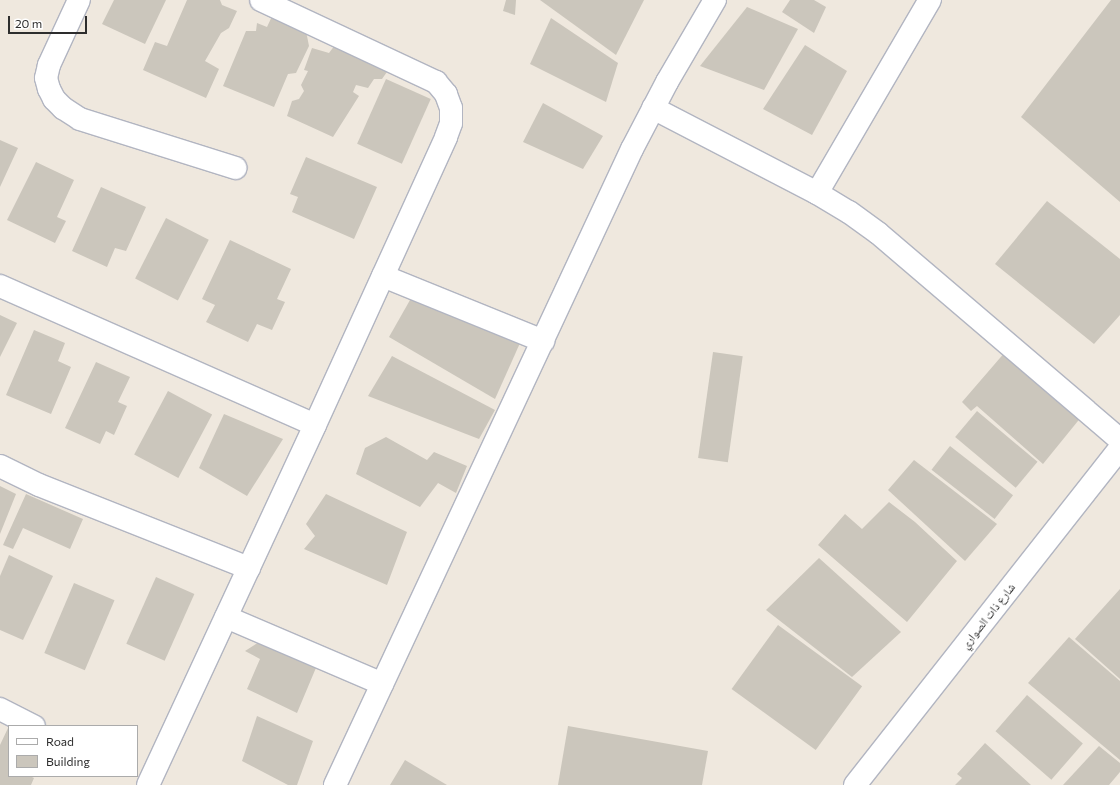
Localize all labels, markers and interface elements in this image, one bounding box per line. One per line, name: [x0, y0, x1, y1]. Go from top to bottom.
scale bar: [10, 8, 89, 34]
text: 20 m: [15, 16, 42, 30]
street label: شارع ذات الصواري: [958, 580, 1018, 652]
legend: [8, 725, 138, 777]
text: Road: [46, 734, 74, 748]
text: Building: [46, 754, 90, 768]

